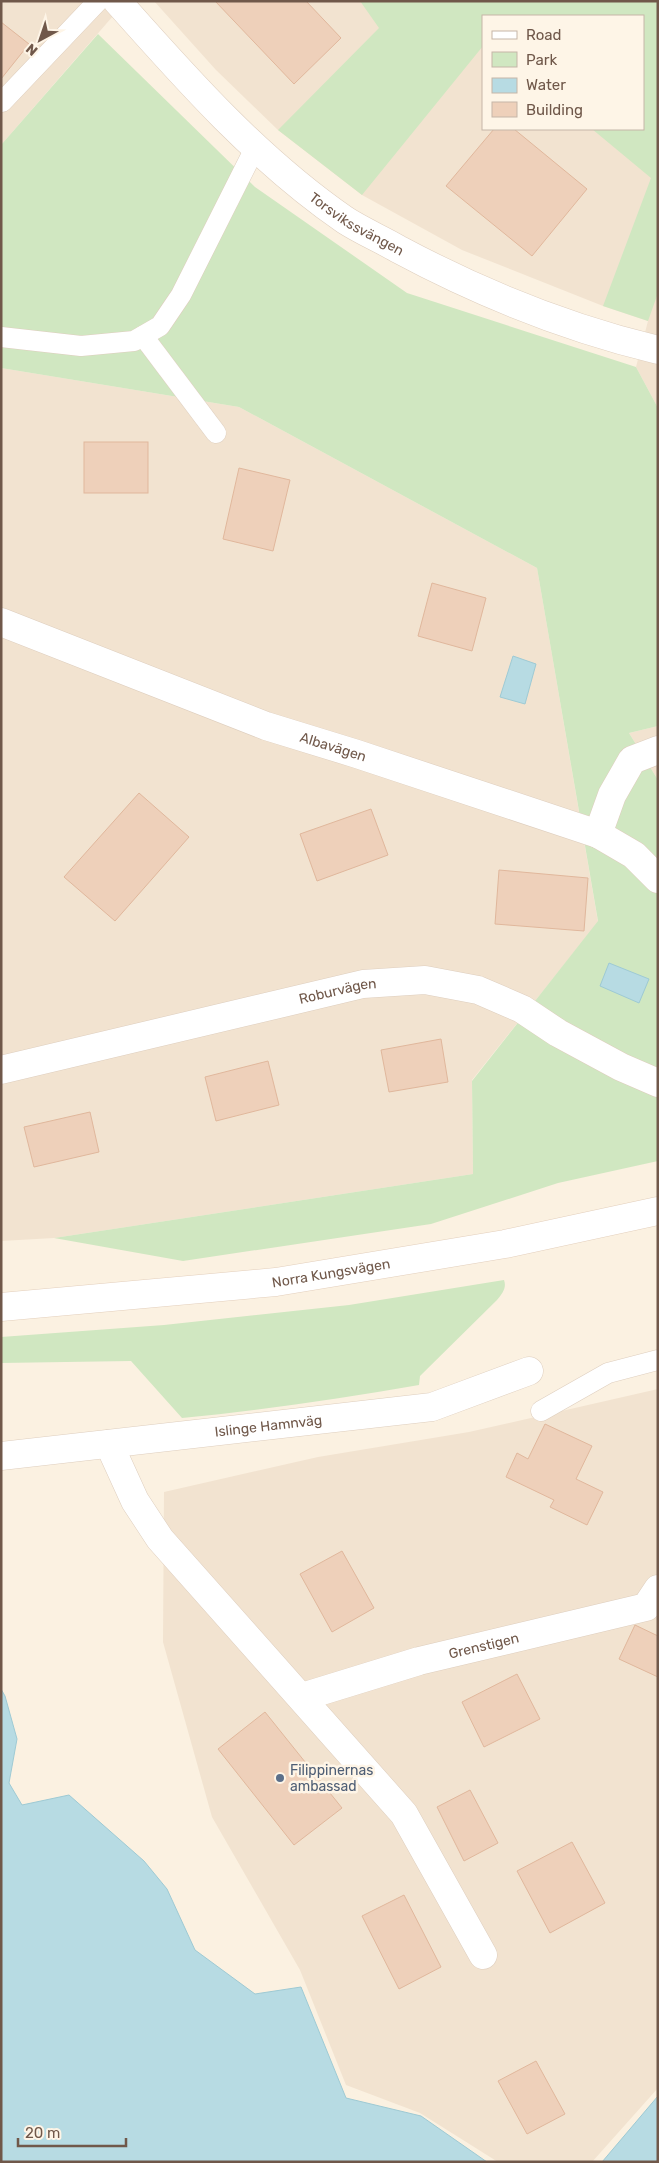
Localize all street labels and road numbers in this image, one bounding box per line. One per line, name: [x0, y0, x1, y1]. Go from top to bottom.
street label: Torsvikssvängen: [306, 189, 407, 260]
street label: Albavägen: [298, 729, 368, 766]
street label: Roburvägen: [297, 975, 377, 1008]
street label: Norra Kungsvägen: [271, 1255, 392, 1292]
street label: Islinge Hamnväg: [214, 1412, 323, 1441]
street label: Grenstigen: [447, 1630, 521, 1663]

